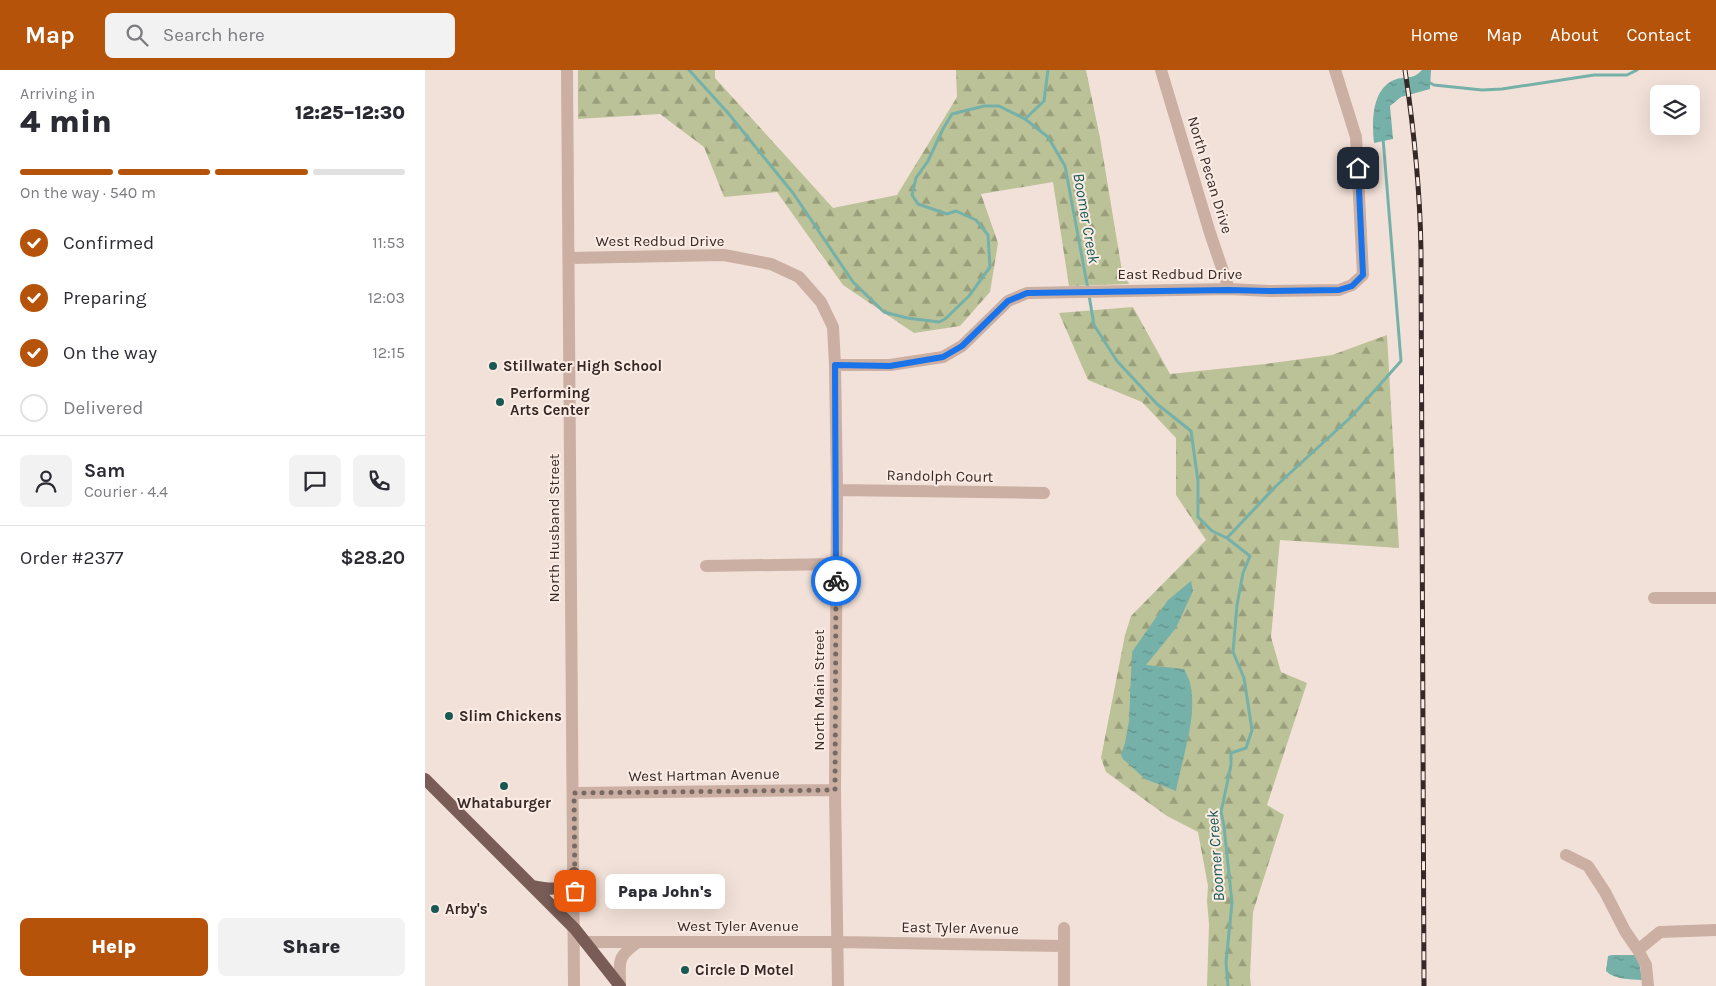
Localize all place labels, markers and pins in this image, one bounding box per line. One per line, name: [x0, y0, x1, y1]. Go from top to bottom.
pin: [1337, 147, 1379, 189]
place label: Stillwater High School: [503, 357, 662, 375]
marker: Stillwater High School: [487, 360, 499, 372]
place label: Performing Arts Center: [510, 384, 590, 419]
marker: Performing Arts Center: [494, 396, 506, 408]
place label: Slim Chickens: [459, 707, 562, 725]
marker: Slim Chickens: [443, 710, 455, 722]
marker: Whataburger: [498, 780, 510, 792]
place label: Whataburger: [457, 794, 551, 812]
pin: [554, 870, 596, 912]
callout: Papa John's: [605, 874, 725, 908]
place label: Arby's: [445, 900, 488, 918]
marker: Arby's: [429, 903, 441, 915]
place label: Circle D Motel: [695, 961, 794, 979]
marker: Circle D Motel: [679, 964, 691, 976]

